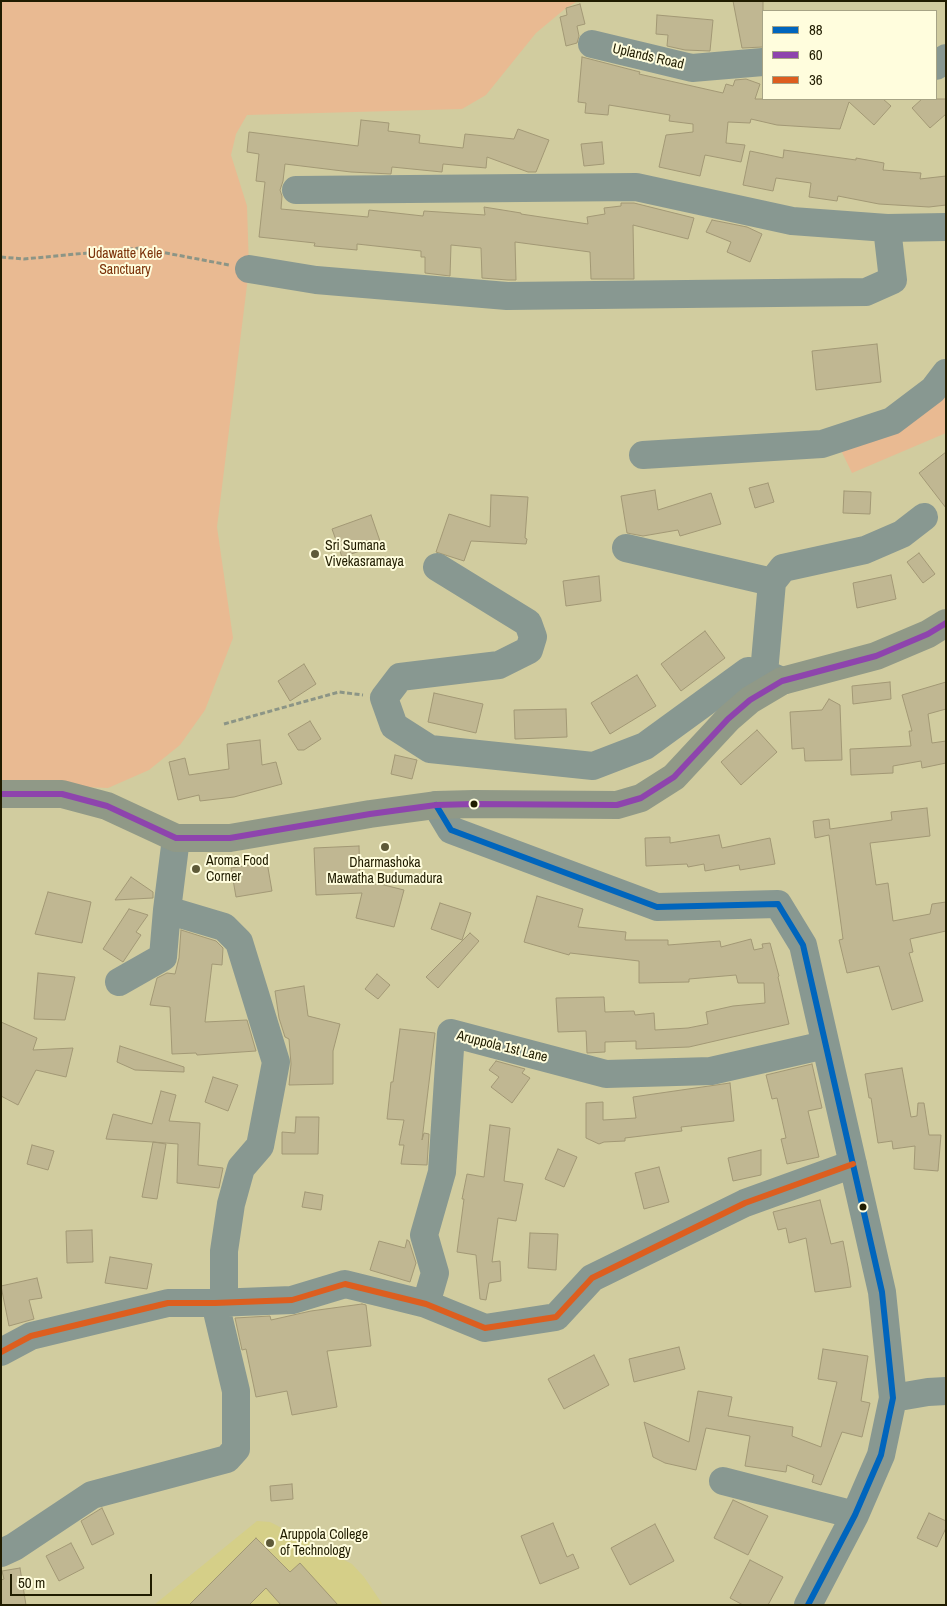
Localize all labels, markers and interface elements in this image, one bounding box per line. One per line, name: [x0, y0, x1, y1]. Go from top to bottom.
legend: [762, 10, 937, 100]
text: 88: [809, 19, 823, 40]
street label: Uplands Road: [611, 41, 685, 73]
text: 60: [809, 44, 823, 65]
text: 36: [809, 69, 823, 90]
park label: Udawatte Kele Sanctuary: [88, 246, 162, 278]
place label: Sri Sumana Vivekasramaya: [325, 538, 404, 570]
marker: Sri Sumana Vivekasramaya: [309, 548, 321, 560]
unlabelled marker: [469, 799, 479, 809]
marker: Dharmashoka Mawatha Budumadura: [379, 841, 391, 853]
place label: Aroma Food Corner: [206, 853, 269, 886]
place label: Dharmashoka Mawatha Budumadura: [327, 855, 443, 888]
marker: Aroma Food Corner: [190, 863, 202, 875]
street label: Aruppola 1st Lane: [455, 1028, 549, 1066]
unlabelled marker: [858, 1202, 868, 1212]
place label: Aruppola College of Technology: [280, 1527, 368, 1560]
marker: Aruppola College of Technology: [264, 1537, 276, 1549]
scale bar: [12, 1564, 155, 1596]
text: 50 m: [18, 1572, 45, 1593]

